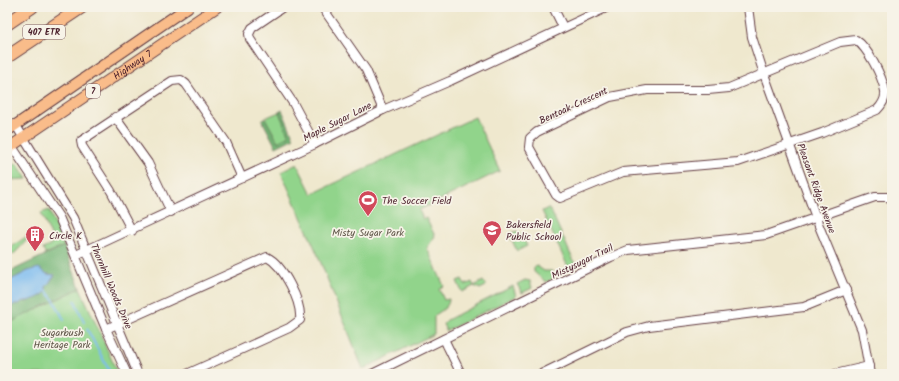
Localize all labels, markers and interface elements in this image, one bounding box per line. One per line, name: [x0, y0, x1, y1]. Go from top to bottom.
road number: 407 ETR: [23, 25, 65, 39]
street label: Highway 7: [110, 46, 156, 84]
street label: Bentoak Crescent: [536, 83, 611, 129]
road number: 7: [86, 84, 100, 98]
street label: Maple Sugar Lane: [300, 97, 375, 146]
street label: Pleasant Ridge Avenue: [792, 141, 840, 236]
sports icon: The Soccer Field: [357, 189, 379, 217]
place label: The Soccer Field: [382, 193, 452, 209]
place label: Bakersfield Public School: [506, 217, 562, 245]
school or university icon: Bakersfield Public School: [481, 219, 503, 247]
building icon: Circle K: [24, 224, 46, 252]
park label: Misty Sugar Park: [332, 225, 404, 241]
place label: Circle K: [49, 228, 82, 244]
street label: Mistysugar Trail: [549, 240, 617, 284]
street label: Thornhill Woods Drive: [86, 241, 137, 332]
park label: Sugarbush Heritage Park: [34, 325, 91, 353]

